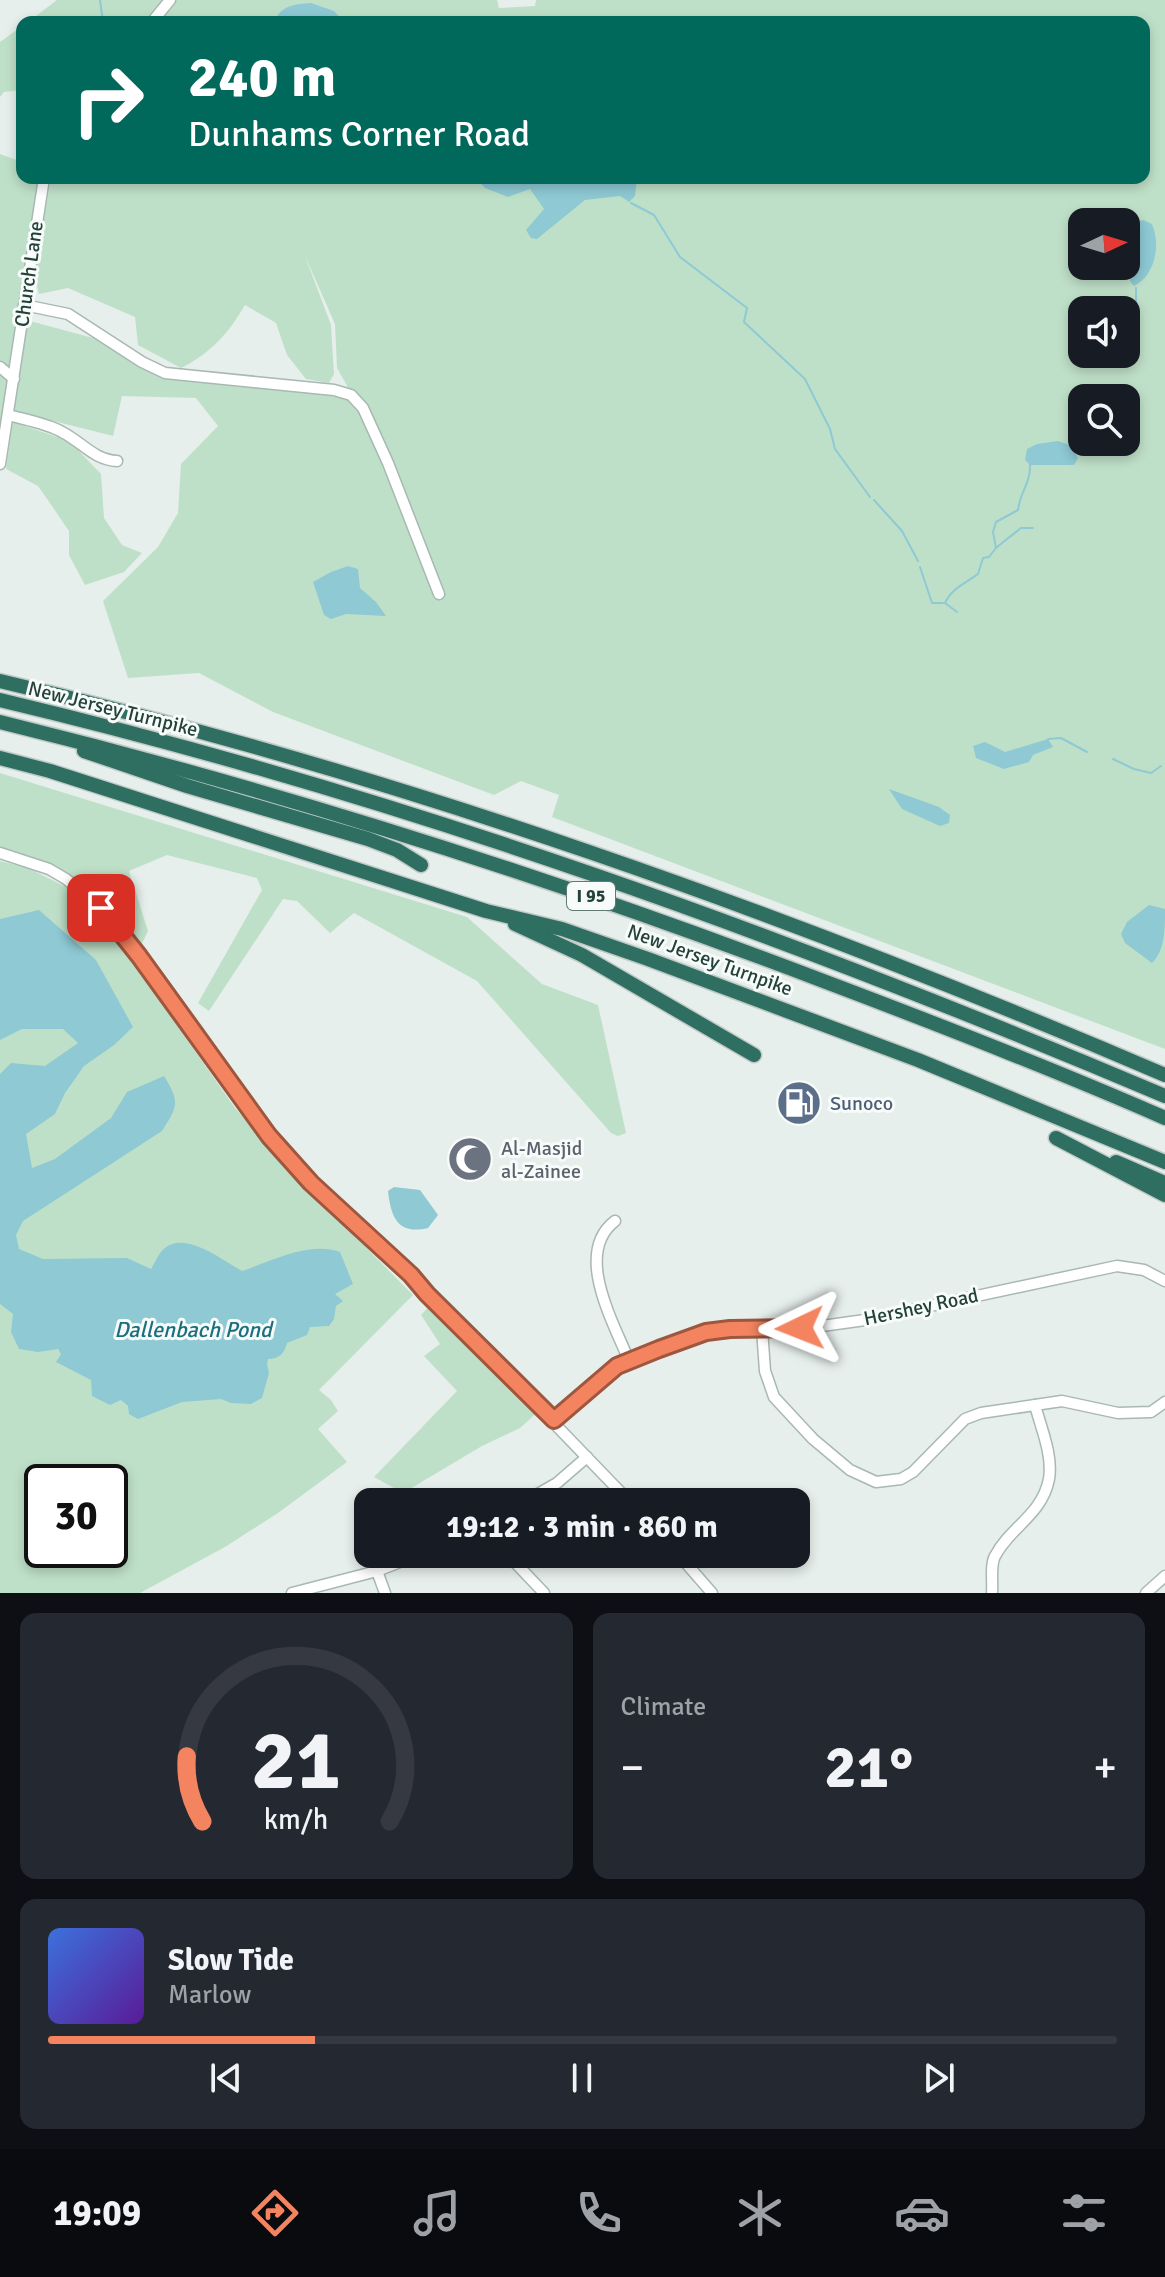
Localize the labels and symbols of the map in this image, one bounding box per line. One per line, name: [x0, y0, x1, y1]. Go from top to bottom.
north arrow: [1068, 208, 1140, 280]
street label: Church Lane: [9, 219, 49, 329]
street label: New Jersey Turnpike: [26, 676, 200, 742]
pin: [67, 874, 135, 942]
road number: I 95: [567, 882, 615, 910]
street label: New Jersey Turnpike: [624, 919, 796, 1001]
fuel station icon: Sunoco: [775, 1079, 823, 1127]
place label: Sunoco: [830, 1091, 893, 1116]
mosque icon: Al-Masjid al-Zainee: [446, 1135, 494, 1183]
place label: Al-Masjid al-Zainee: [501, 1136, 582, 1184]
street label: Hershey Road: [861, 1283, 981, 1331]
position arrow: [758, 1286, 842, 1370]
water label: Dallenbach Pond: [114, 1316, 274, 1343]
speed limit sign: 30: [24, 1464, 128, 1568]

